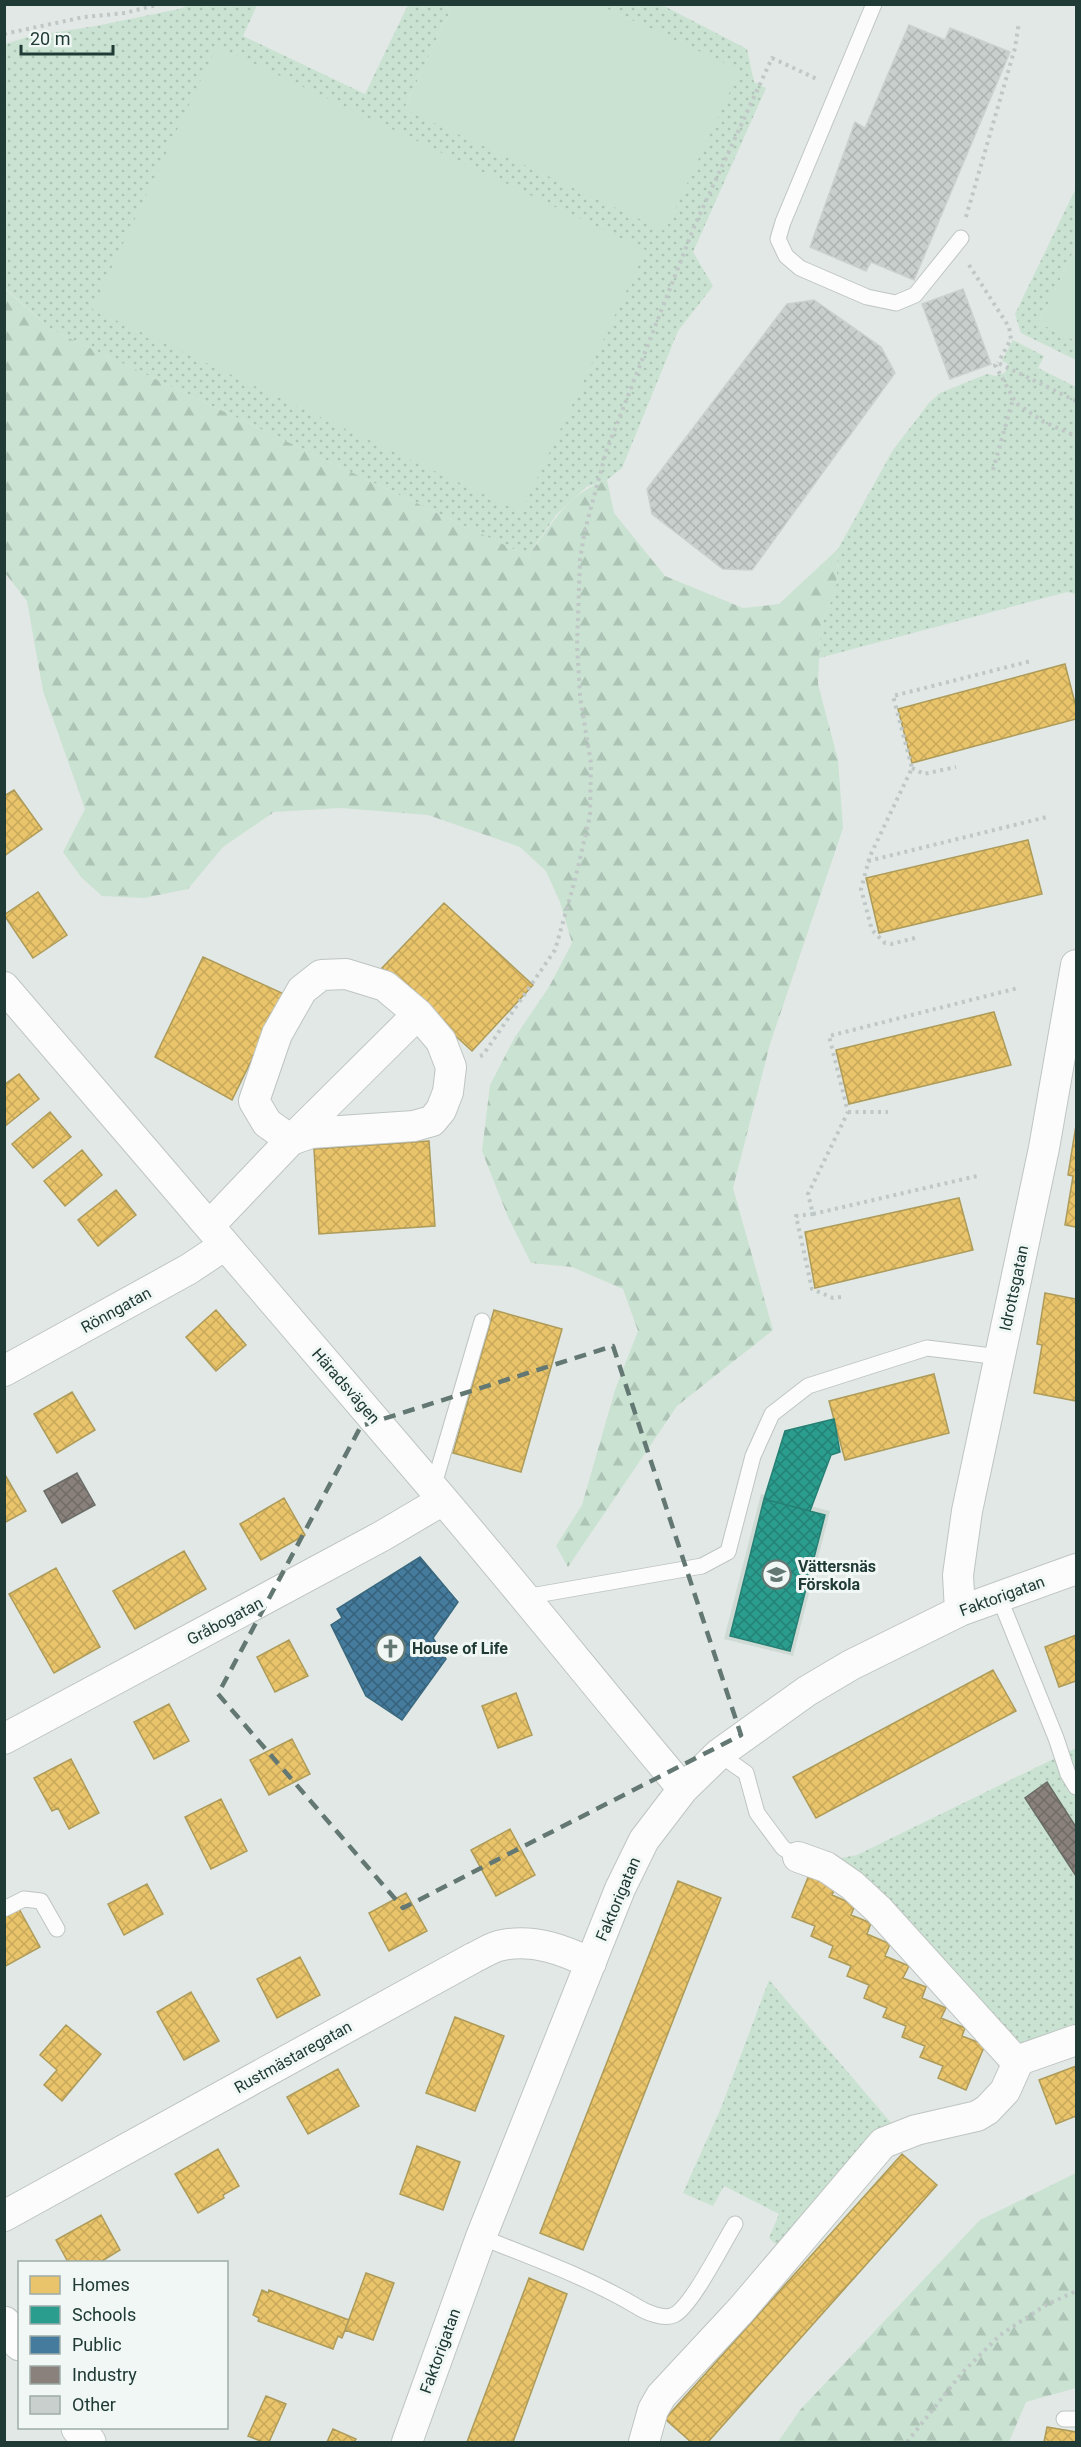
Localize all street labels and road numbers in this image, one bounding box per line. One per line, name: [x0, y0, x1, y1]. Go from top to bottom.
street label: Idrottsgatan: [996, 1243, 1032, 1333]
street label: Rönngatan: [78, 1283, 154, 1337]
street label: Häradsvägen: [308, 1344, 384, 1428]
street label: Faktorigatan: [957, 1572, 1047, 1620]
street label: Gråbogatan: [184, 1593, 266, 1649]
street label: Faktorigatan: [592, 1854, 644, 1944]
street label: Rustmästaregatan: [231, 2017, 355, 2097]
street label: Faktorigatan: [416, 2306, 464, 2396]

